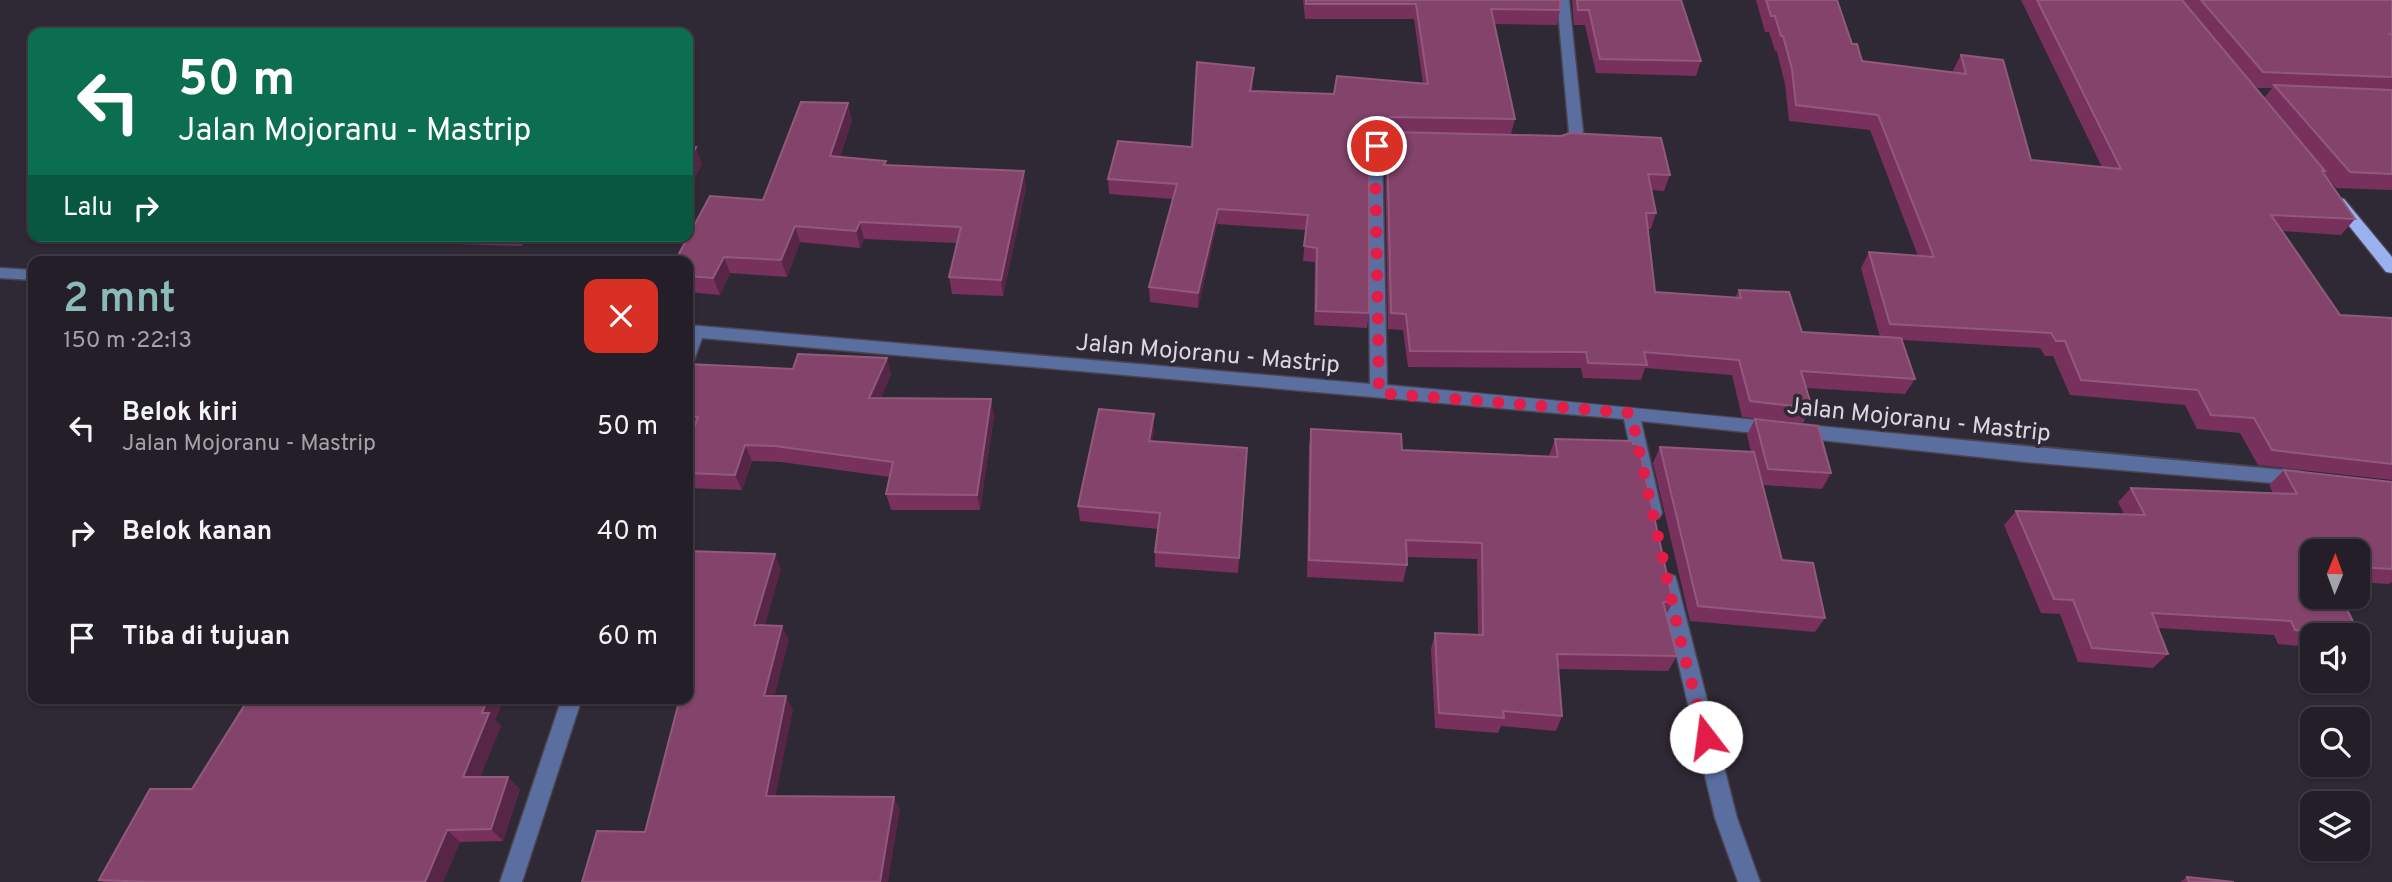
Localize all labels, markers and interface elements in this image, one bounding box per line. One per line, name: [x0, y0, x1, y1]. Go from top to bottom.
text: 50 m: [178, 51, 295, 113]
icon: left: [63, 56, 154, 147]
text: Jalan Mojoranu - Mastrip: [178, 112, 531, 152]
pin: [1347, 116, 1407, 176]
icon: arrive: [1358, 127, 1396, 165]
icon: right: [127, 189, 165, 227]
text: Lalu: [63, 192, 113, 225]
text: 2 mnt: [63, 274, 176, 327]
button: close: [584, 279, 658, 353]
text: 150 m · 22:13: [63, 327, 192, 356]
street label: Jalan Mojoranu - Mastrip: [1074, 328, 1341, 381]
street label: Jalan Mojoranu - Mastrip: [1785, 392, 2052, 450]
text: Belok kiri: [122, 397, 238, 430]
icon: left: [63, 409, 101, 447]
text: 50 m: [597, 411, 658, 444]
text: Jalan Mojoranu - Mastrip: [122, 430, 376, 459]
icon: right: [63, 514, 101, 552]
text: Belok kanan: [122, 516, 272, 549]
text: 40 m: [597, 516, 658, 549]
north arrow: [2300, 539, 2370, 609]
map controls: [2300, 539, 2370, 861]
icon: arrive: [63, 619, 101, 657]
text: Tiba di tujuan: [122, 621, 290, 654]
text: 60 m: [598, 621, 658, 654]
button: sound: [2300, 623, 2370, 693]
position arrow: [1669, 700, 1743, 774]
button: search: [2300, 707, 2370, 777]
button: layers: [2300, 791, 2370, 861]

